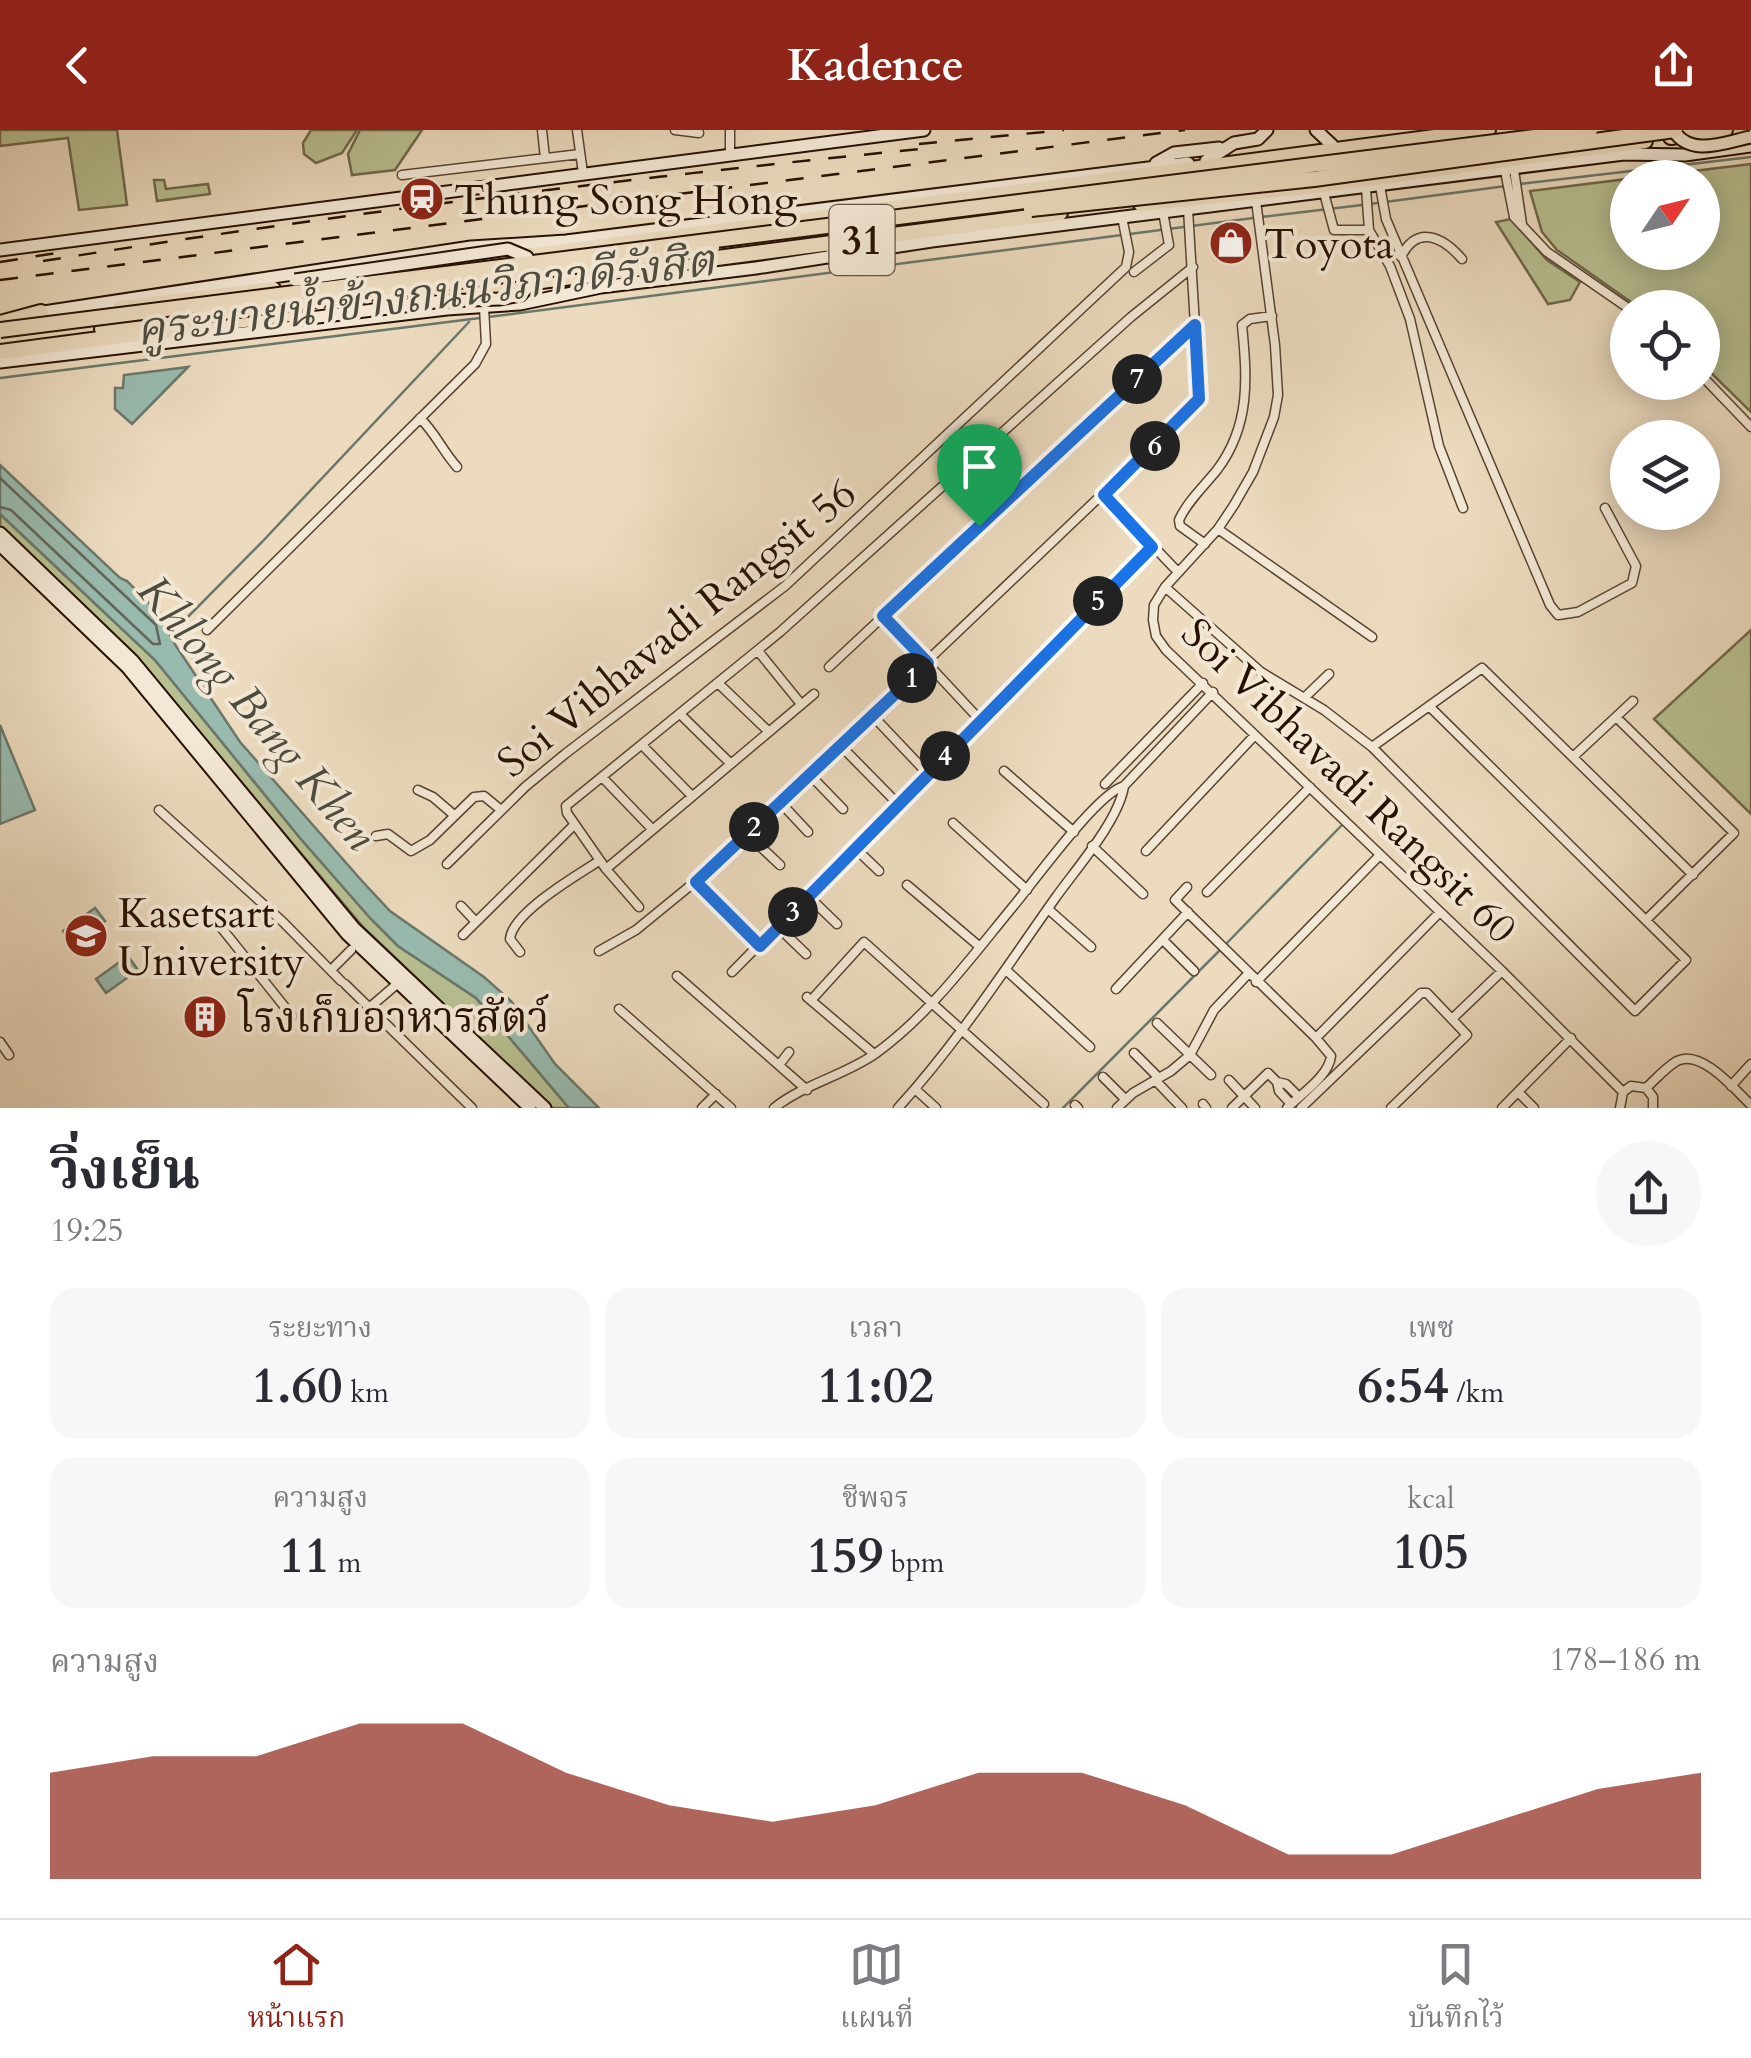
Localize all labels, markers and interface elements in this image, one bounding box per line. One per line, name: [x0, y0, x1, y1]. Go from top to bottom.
text: Kadence: [787, 35, 964, 96]
icon: back: [50, 38, 105, 93]
icon: share: [1646, 38, 1701, 93]
north arrow: [1610, 160, 1720, 270]
map controls: [1610, 160, 1720, 530]
place label: Thung Song Hong: [454, 172, 798, 229]
station icon: Thung Song Hong: [399, 176, 445, 222]
road number: 31: [830, 205, 894, 275]
place label: Toyota: [1264, 216, 1394, 273]
shop icon: Toyota: [1208, 220, 1254, 266]
water label: คูระบายน้ำข้างถนนวิภาวดีรังสิต: [132, 227, 719, 361]
button: locate: [1610, 290, 1720, 400]
pin: 7: [1112, 354, 1162, 404]
text: 7: [1130, 360, 1144, 398]
button: layers: [1610, 420, 1720, 530]
pin: 6: [1130, 421, 1180, 471]
pin: [937, 424, 1022, 527]
text: 6: [1148, 427, 1162, 465]
icon: arrive: [952, 439, 1007, 494]
street label: Soi Vibhavadi Rangsit 56: [486, 466, 868, 791]
water label: Khlong Bang Khen: [124, 562, 390, 864]
pin: 5: [1073, 576, 1123, 626]
text: 5: [1091, 582, 1105, 620]
street label: Soi Vibhavadi Rangsit 60: [1169, 606, 1529, 957]
pin: 1: [887, 653, 937, 703]
text: 1: [905, 659, 919, 697]
pin: 4: [920, 731, 970, 781]
text: 4: [938, 737, 952, 775]
pin: 2: [729, 802, 779, 852]
text: 2: [747, 808, 761, 846]
place label: Kasetsart University: [118, 885, 305, 990]
pin: 3: [768, 887, 818, 937]
text: 3: [786, 893, 800, 931]
school or university icon: Kasetsart University: [63, 913, 109, 959]
place label: โรงเก็บอาหารสัตว์: [237, 988, 549, 1047]
building icon: โรงเก็บอาหารสัตว์: [182, 994, 228, 1040]
text: วิ่งเย็น: [50, 1134, 200, 1208]
button: share: [1596, 1141, 1701, 1246]
text: 19:25: [50, 1209, 124, 1253]
text: ระยะทาง: [268, 1309, 372, 1347]
text: เวลา: [848, 1309, 903, 1347]
text: เพซ: [1407, 1309, 1454, 1347]
text: 1.60: [251, 1352, 343, 1420]
text: 11:02: [817, 1352, 934, 1420]
text: 6:54: [1358, 1352, 1449, 1420]
text: km: [343, 1374, 389, 1412]
text: /km: [1449, 1374, 1504, 1412]
text: ความสูง: [272, 1479, 368, 1517]
text: ชีพจร: [842, 1479, 909, 1517]
text: kcal: [1407, 1480, 1454, 1518]
text: 105: [1392, 1518, 1469, 1586]
text: 11: [279, 1522, 330, 1590]
text: 159: [807, 1522, 883, 1590]
text: m: [330, 1544, 361, 1582]
text: bpm: [883, 1544, 944, 1582]
text: 178–186 m: [1549, 1638, 1701, 1682]
text: ความสูง: [50, 1640, 159, 1684]
tab: หน้าแรก: [247, 1937, 345, 2042]
tab: แผนที่: [840, 1937, 913, 2042]
tab: บันทึกไว้: [1408, 1937, 1504, 2042]

